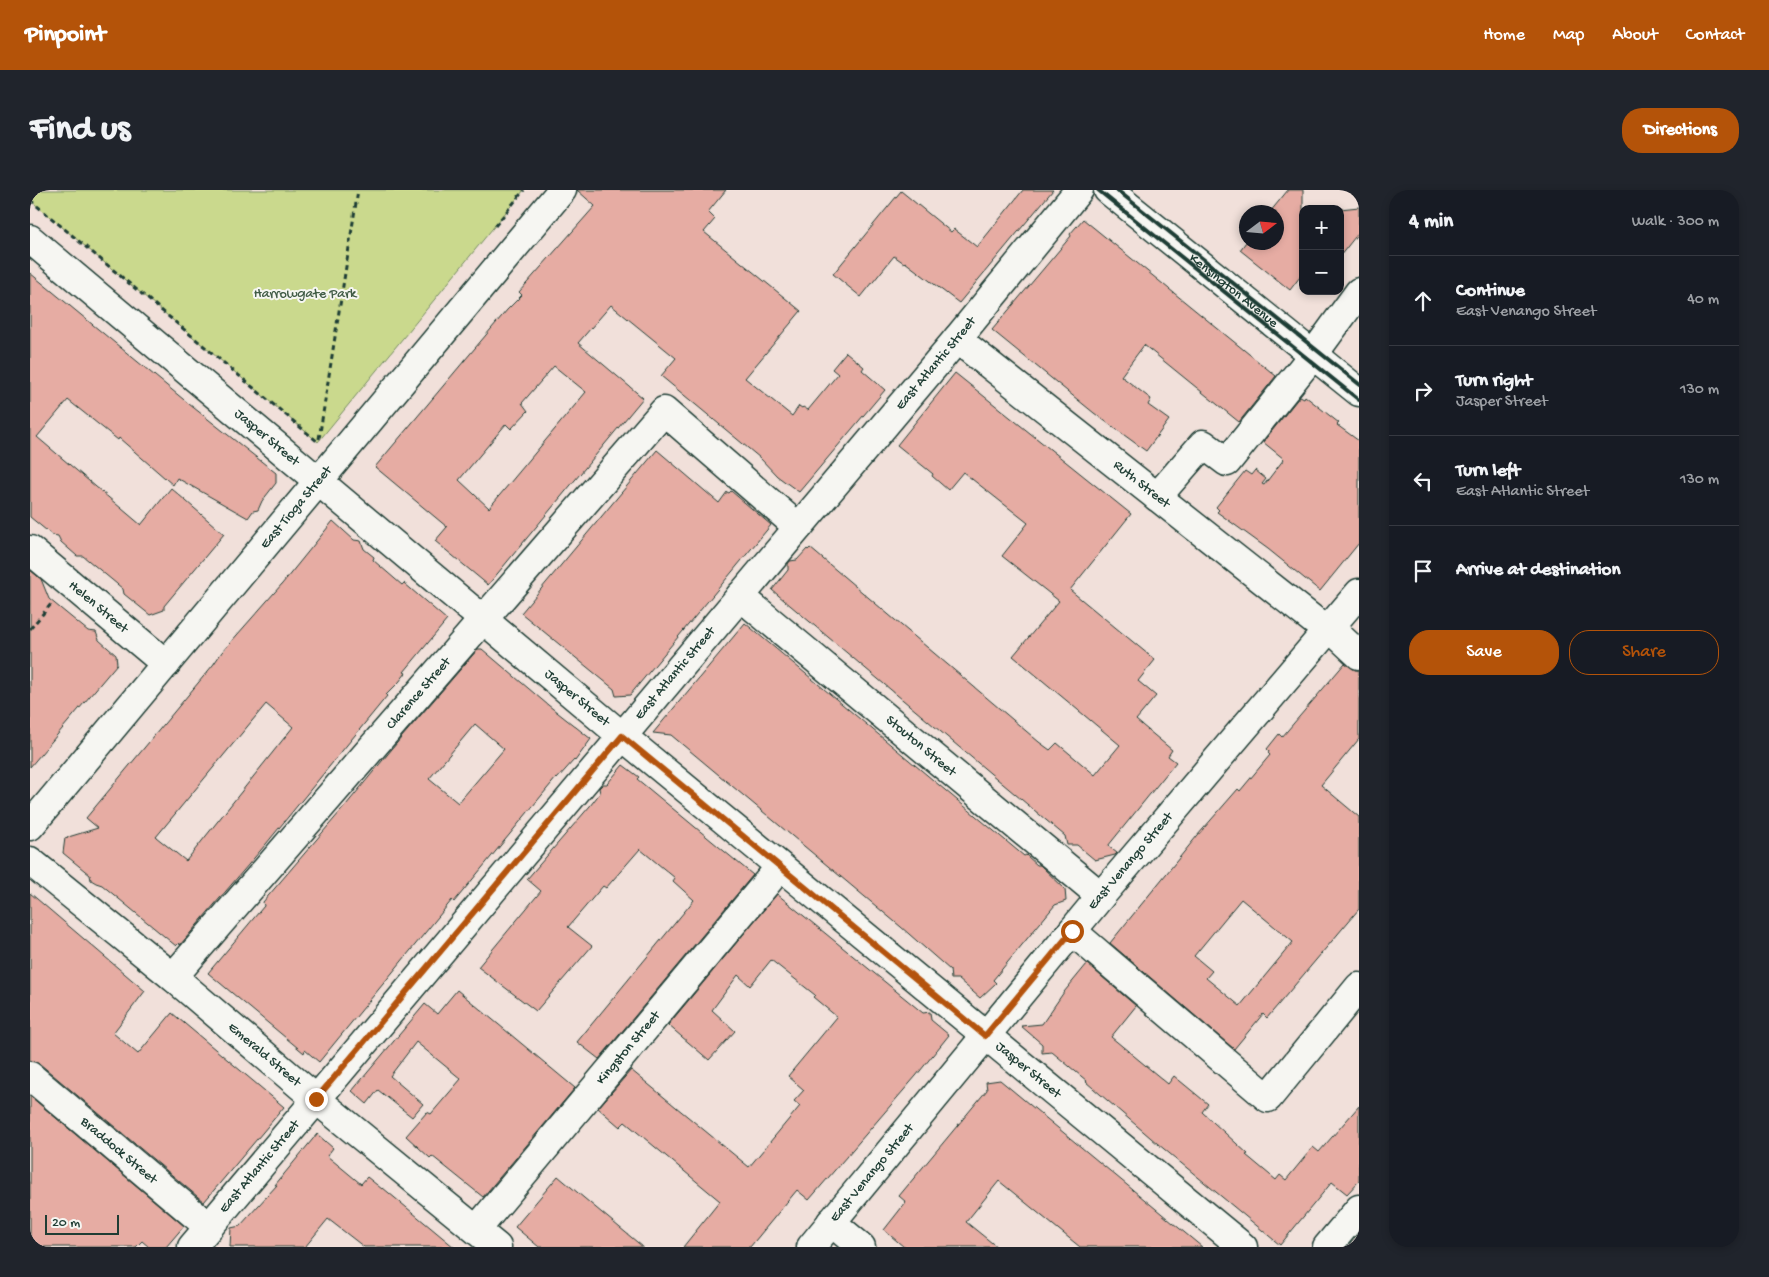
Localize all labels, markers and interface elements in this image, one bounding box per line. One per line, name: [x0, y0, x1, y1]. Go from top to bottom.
text: Pinpoint: [25, 21, 106, 50]
text: Home: [1483, 25, 1525, 46]
text: Map: [1553, 25, 1584, 46]
text: About: [1612, 25, 1658, 46]
text: Contact: [1686, 25, 1744, 46]
button: Directions: [1622, 108, 1739, 153]
text: Find us: [30, 110, 130, 151]
north arrow: [1239, 205, 1284, 250]
map controls: [1299, 205, 1344, 295]
button: +: [1299, 205, 1344, 250]
text: 4 min: [1409, 210, 1453, 235]
text: Walk · 300 m: [1632, 213, 1719, 232]
street label: Kensington Avenue: [1185, 250, 1282, 332]
button: −: [1299, 250, 1344, 295]
text: Continue: [1456, 280, 1525, 303]
park label: Harrowgate Park: [254, 286, 358, 303]
icon: ahead: [1409, 287, 1437, 315]
text: 40 m: [1687, 291, 1719, 310]
text: East Venango Street: [1456, 303, 1596, 322]
street label: East Atlantic Street: [892, 313, 981, 414]
text: Turn right: [1456, 370, 1532, 393]
icon: right: [1409, 377, 1437, 405]
text: 130 m: [1680, 381, 1719, 400]
text: Jasper Street: [1456, 393, 1548, 412]
street label: Jasper Street: [230, 405, 304, 471]
street label: Ruth Street: [1110, 457, 1174, 513]
text: Turn left: [1456, 460, 1520, 483]
street label: East Tioga Street: [257, 462, 337, 553]
icon: left: [1409, 467, 1437, 495]
text: 130 m: [1680, 471, 1719, 490]
text: East Atlantic Street: [1456, 483, 1589, 502]
icon: arrive: [1409, 557, 1437, 585]
text: Arrive at destination: [1456, 559, 1620, 582]
street label: Helen Street: [65, 577, 133, 638]
street label: East Atlantic Street: [631, 622, 720, 723]
button: Save: [1409, 630, 1559, 675]
button: Share: [1569, 630, 1719, 675]
street label: Clarence Street: [383, 653, 455, 733]
street label: Jasper Street: [541, 666, 614, 731]
street label: Stouton Street: [882, 712, 960, 781]
street label: East Venango Street: [1084, 808, 1178, 914]
route start: [1061, 920, 1084, 943]
street label: Kingston Street: [593, 1007, 665, 1088]
street label: Emerald Street: [224, 1019, 305, 1092]
street label: Jasper Street: [992, 1038, 1066, 1103]
route end: [305, 1088, 328, 1111]
street label: Braddock Street: [76, 1113, 162, 1189]
street label: East Atlantic Street: [216, 1116, 305, 1217]
street label: East Venango Street: [826, 1119, 919, 1226]
scale bar: [45, 1212, 119, 1235]
text: 20 m: [52, 1215, 80, 1232]

